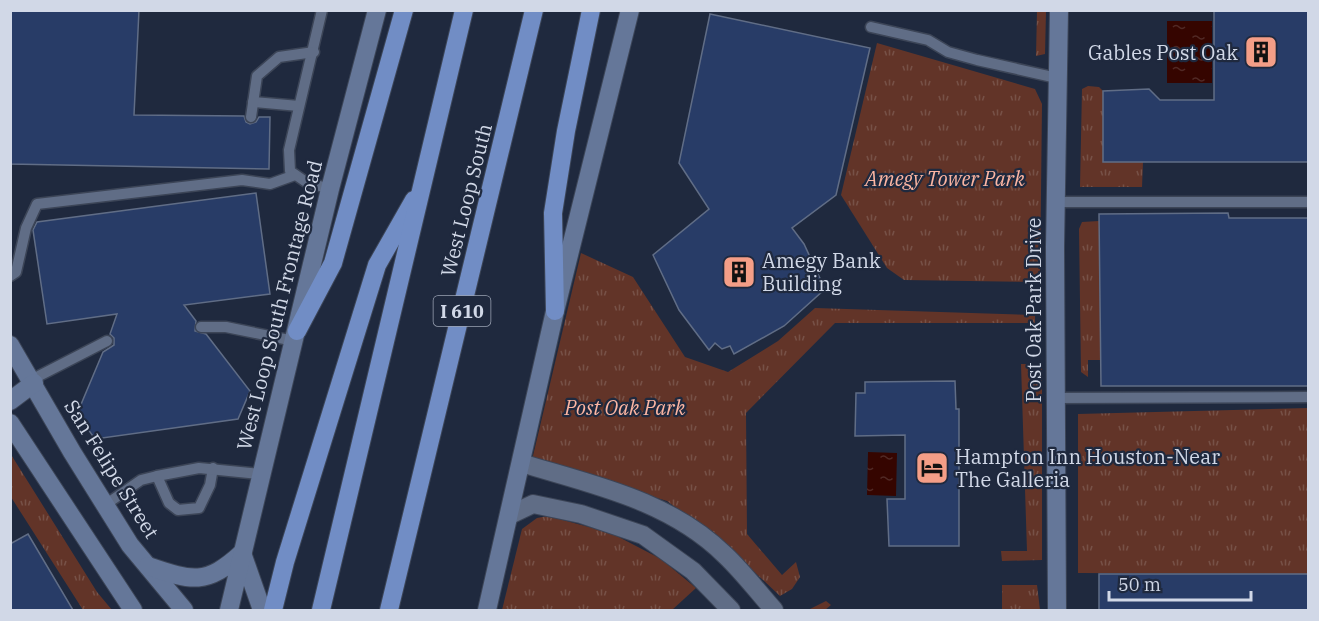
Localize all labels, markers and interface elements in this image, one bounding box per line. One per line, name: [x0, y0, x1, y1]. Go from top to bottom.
building icon: Gables Post Oak: [1243, 34, 1279, 70]
place label: Gables Post Oak: [1088, 39, 1238, 66]
street label: West Loop South: [434, 121, 498, 279]
street label: West Loop South Frontage Road: [230, 157, 328, 453]
park label: Amegy Tower Park: [863, 165, 1025, 192]
street label: Post Oak Park Drive: [1020, 217, 1047, 403]
place label: Amegy Bank Building: [762, 247, 881, 297]
building icon: Amegy Bank Building: [721, 254, 757, 290]
road number: I 610: [434, 296, 490, 326]
street label: San Felipe Street: [58, 394, 166, 544]
park label: Post Oak Park: [564, 394, 686, 421]
place label: Hampton Inn Houston-Near The Galleria: [955, 443, 1220, 493]
hotel icon: Hampton Inn Houston-Near The Galleria: [914, 450, 950, 486]
scale bar: [1109, 564, 1252, 602]
text: 50 m: [1118, 573, 1161, 596]

